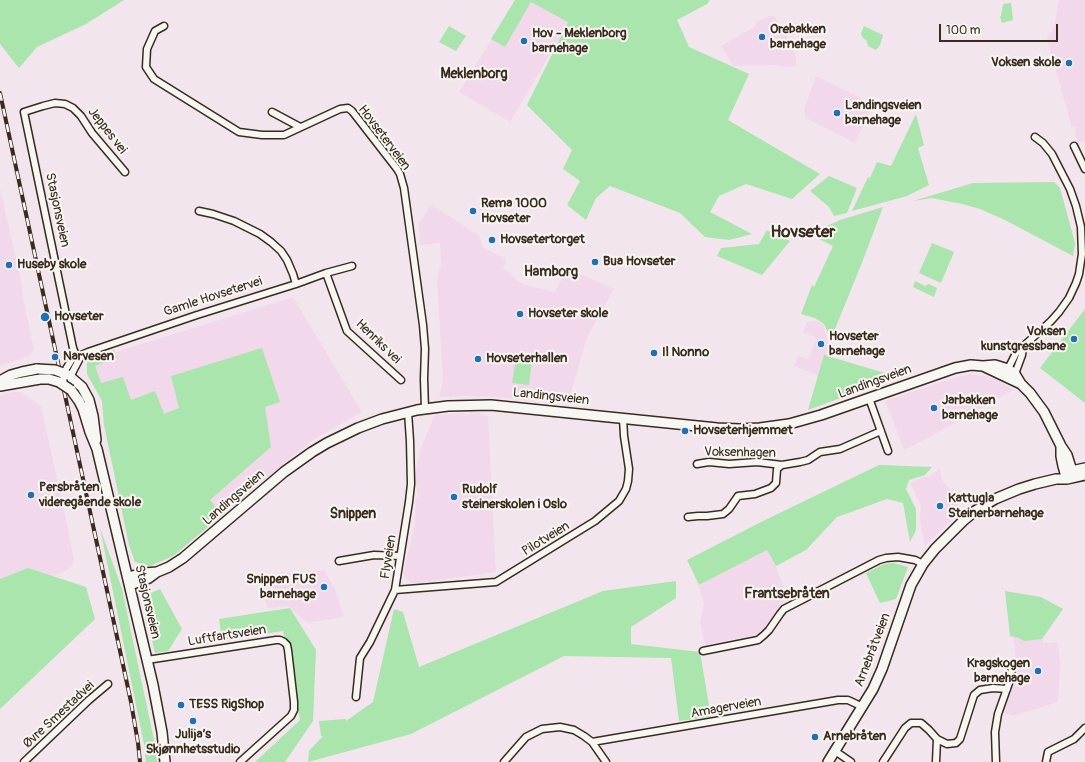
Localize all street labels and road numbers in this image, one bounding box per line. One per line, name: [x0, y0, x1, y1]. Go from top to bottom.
street label: Hovseterveien: [354, 102, 414, 174]
street label: Jeppes vei: [84, 105, 130, 157]
street label: Stasjonsveien: [42, 171, 72, 249]
street label: Gamle Hovsetervei: [162, 274, 264, 320]
street label: Henriks vei: [352, 317, 404, 367]
street label: Landingsveien: [836, 362, 914, 402]
street label: Landingsveien: [512, 385, 590, 409]
street label: Voksenhagen: [704, 445, 776, 461]
street label: Landingsveien: [200, 467, 268, 529]
street label: Pilotveien: [519, 518, 573, 560]
street label: Flyveien: [378, 534, 400, 580]
street label: Stasjonsveien: [131, 563, 163, 641]
street label: Arnebråtveien: [852, 611, 894, 689]
street label: Luftfartsveien: [187, 622, 267, 650]
street label: Øvre Smestadvei: [20, 678, 98, 752]
street label: Amagerveien: [689, 694, 763, 722]

